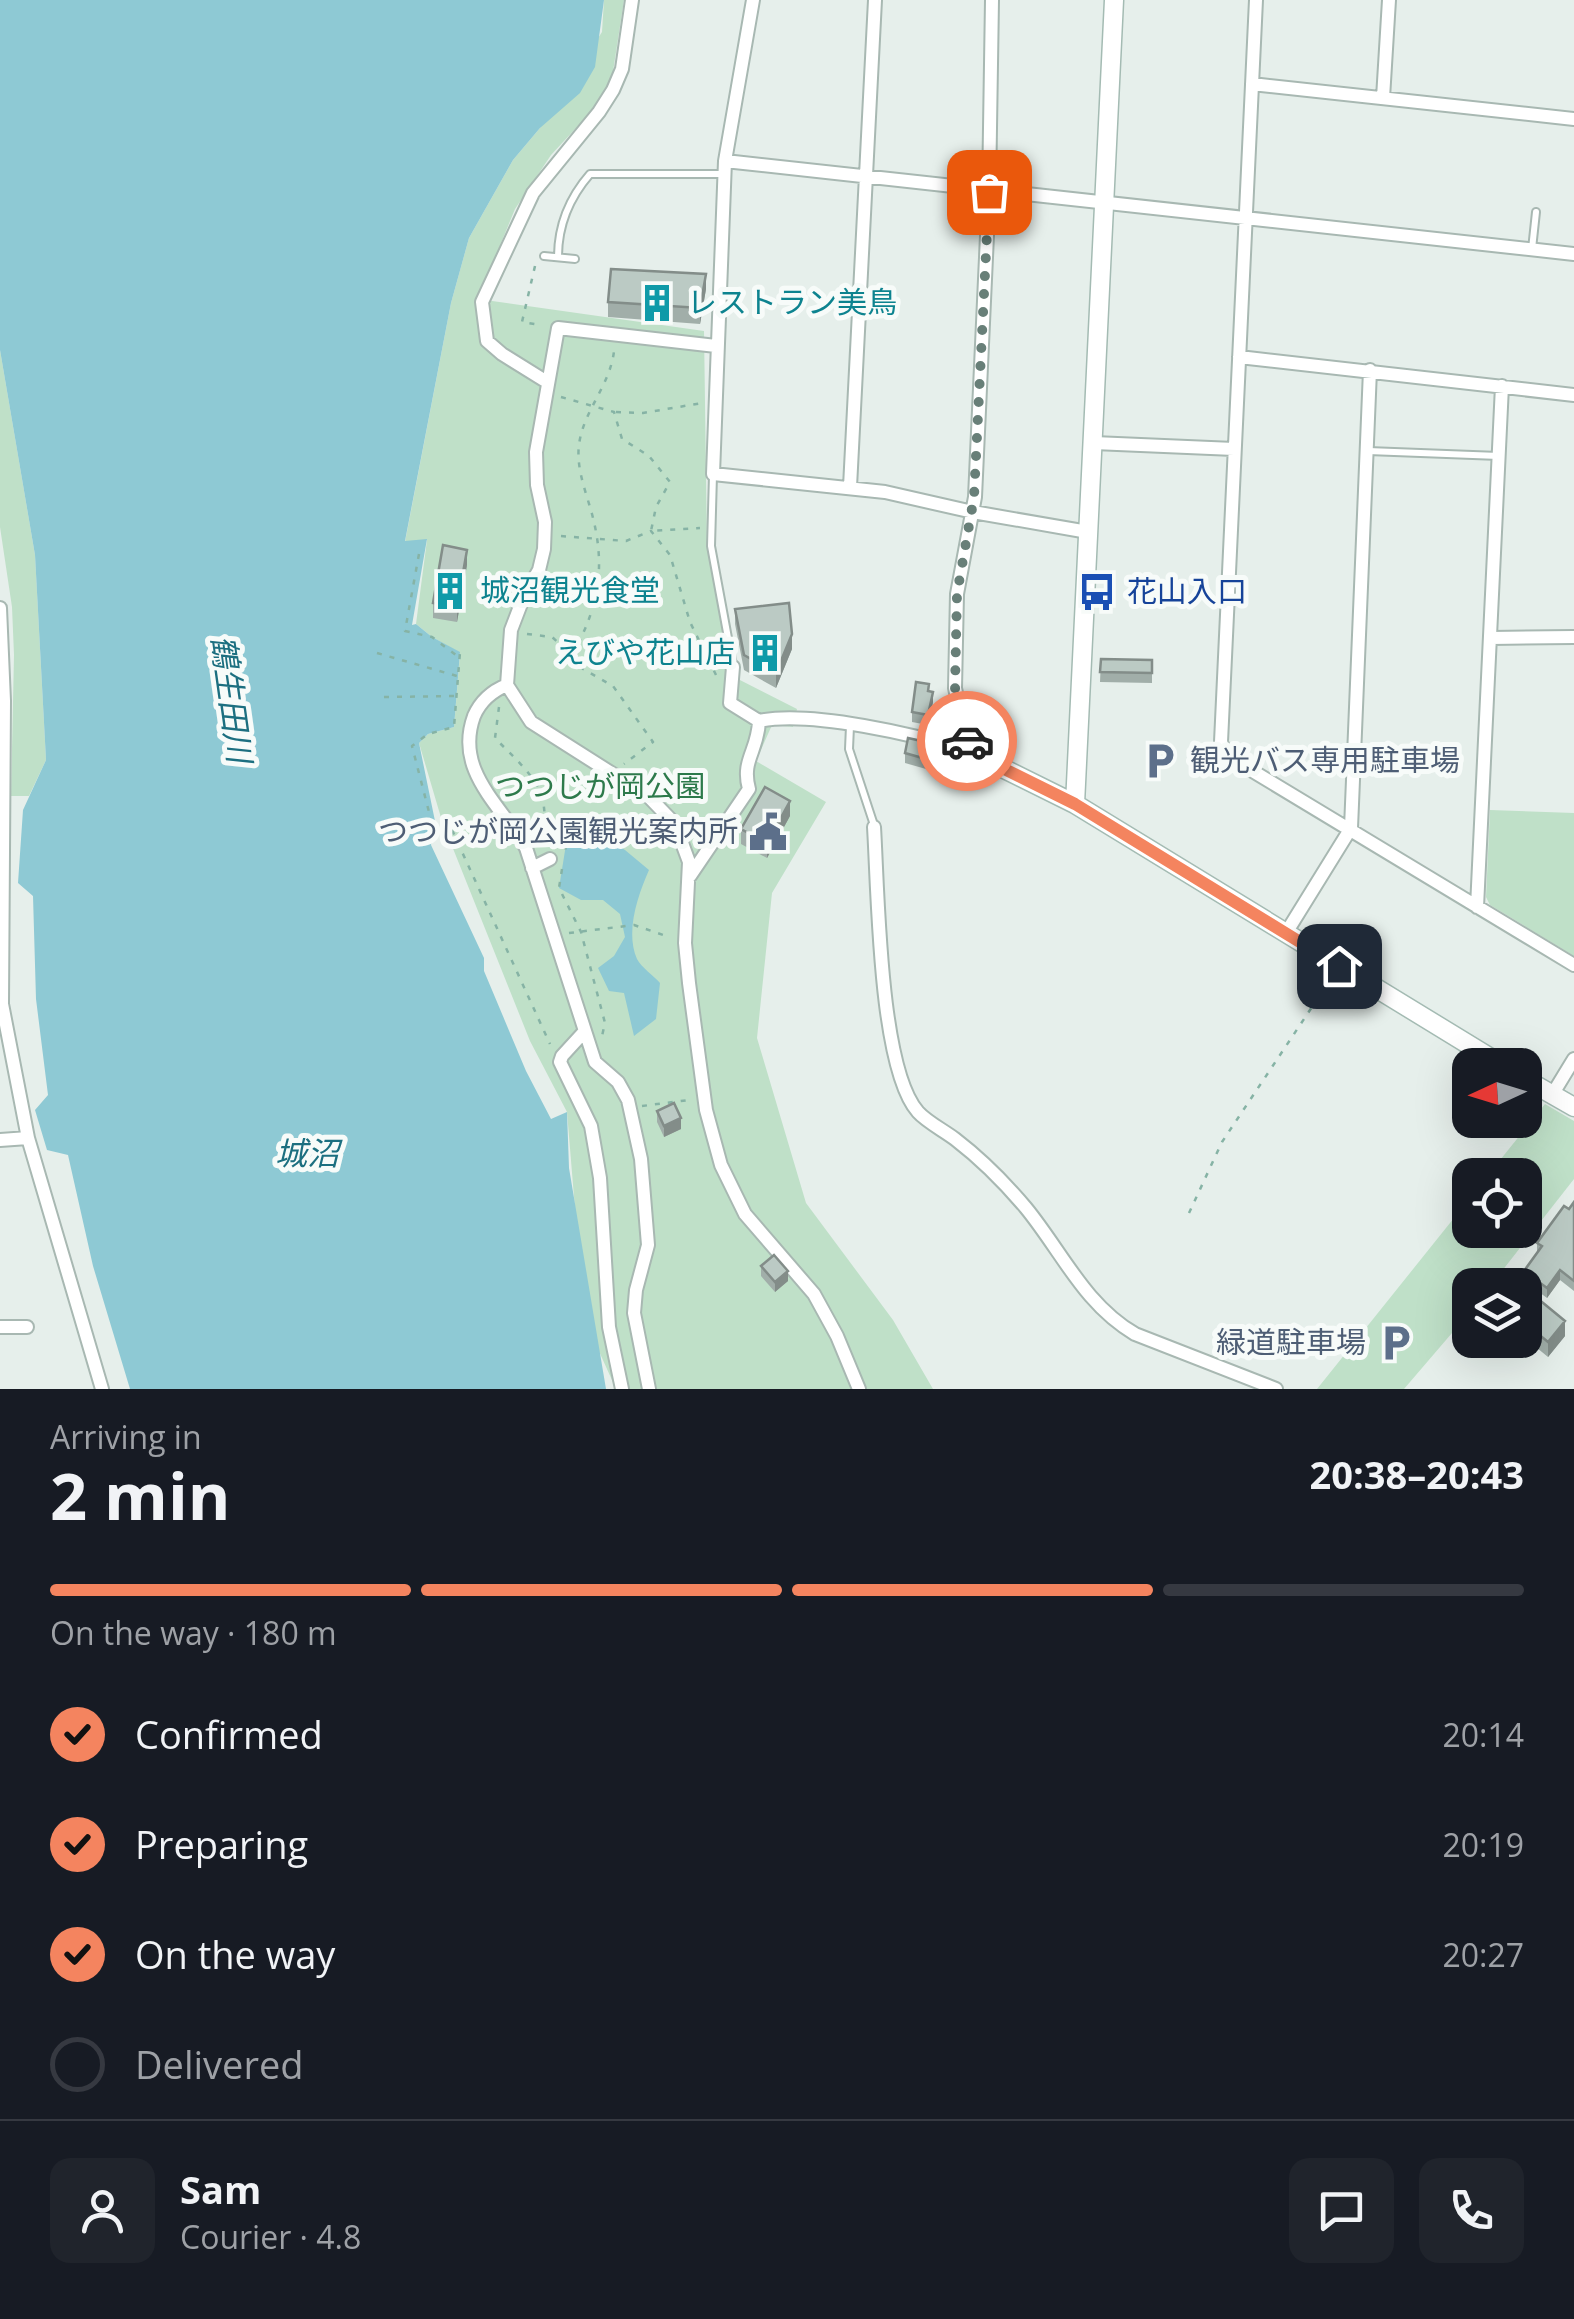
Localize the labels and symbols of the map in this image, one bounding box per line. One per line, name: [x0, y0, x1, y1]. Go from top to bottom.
pin: [947, 150, 1032, 235]
place label: レストラン美鳥: [687, 281, 897, 322]
building icon: レストラン美鳥: [636, 282, 678, 324]
place label: 城沼観光食堂: [480, 569, 660, 610]
building icon: 城沼観光食堂: [429, 570, 471, 612]
place label: 花山入口: [1127, 570, 1247, 611]
bus stop icon: 花山入口: [1076, 571, 1118, 613]
place label: えびや花山店: [555, 631, 735, 672]
water label: 鶴生田川: [202, 632, 263, 768]
building icon: えびや花山店: [744, 632, 786, 674]
courier: [917, 691, 1017, 791]
place label: 観光バス専用駐車場: [1190, 739, 1460, 780]
parking icon: 観光バス専用駐車場: [1139, 740, 1181, 782]
park label: つつじが岡公園: [495, 765, 705, 806]
place label: つつじが岡公園観光案内所: [378, 810, 738, 851]
public building icon: つつじが岡公園観光案内所: [747, 811, 789, 853]
pin: [1297, 924, 1382, 1009]
north arrow: [1452, 1048, 1542, 1138]
water label: 城沼: [275, 1131, 343, 1174]
place label: 緑道駐車場: [1216, 1321, 1366, 1362]
parking icon: 緑道駐車場: [1375, 1322, 1417, 1364]

